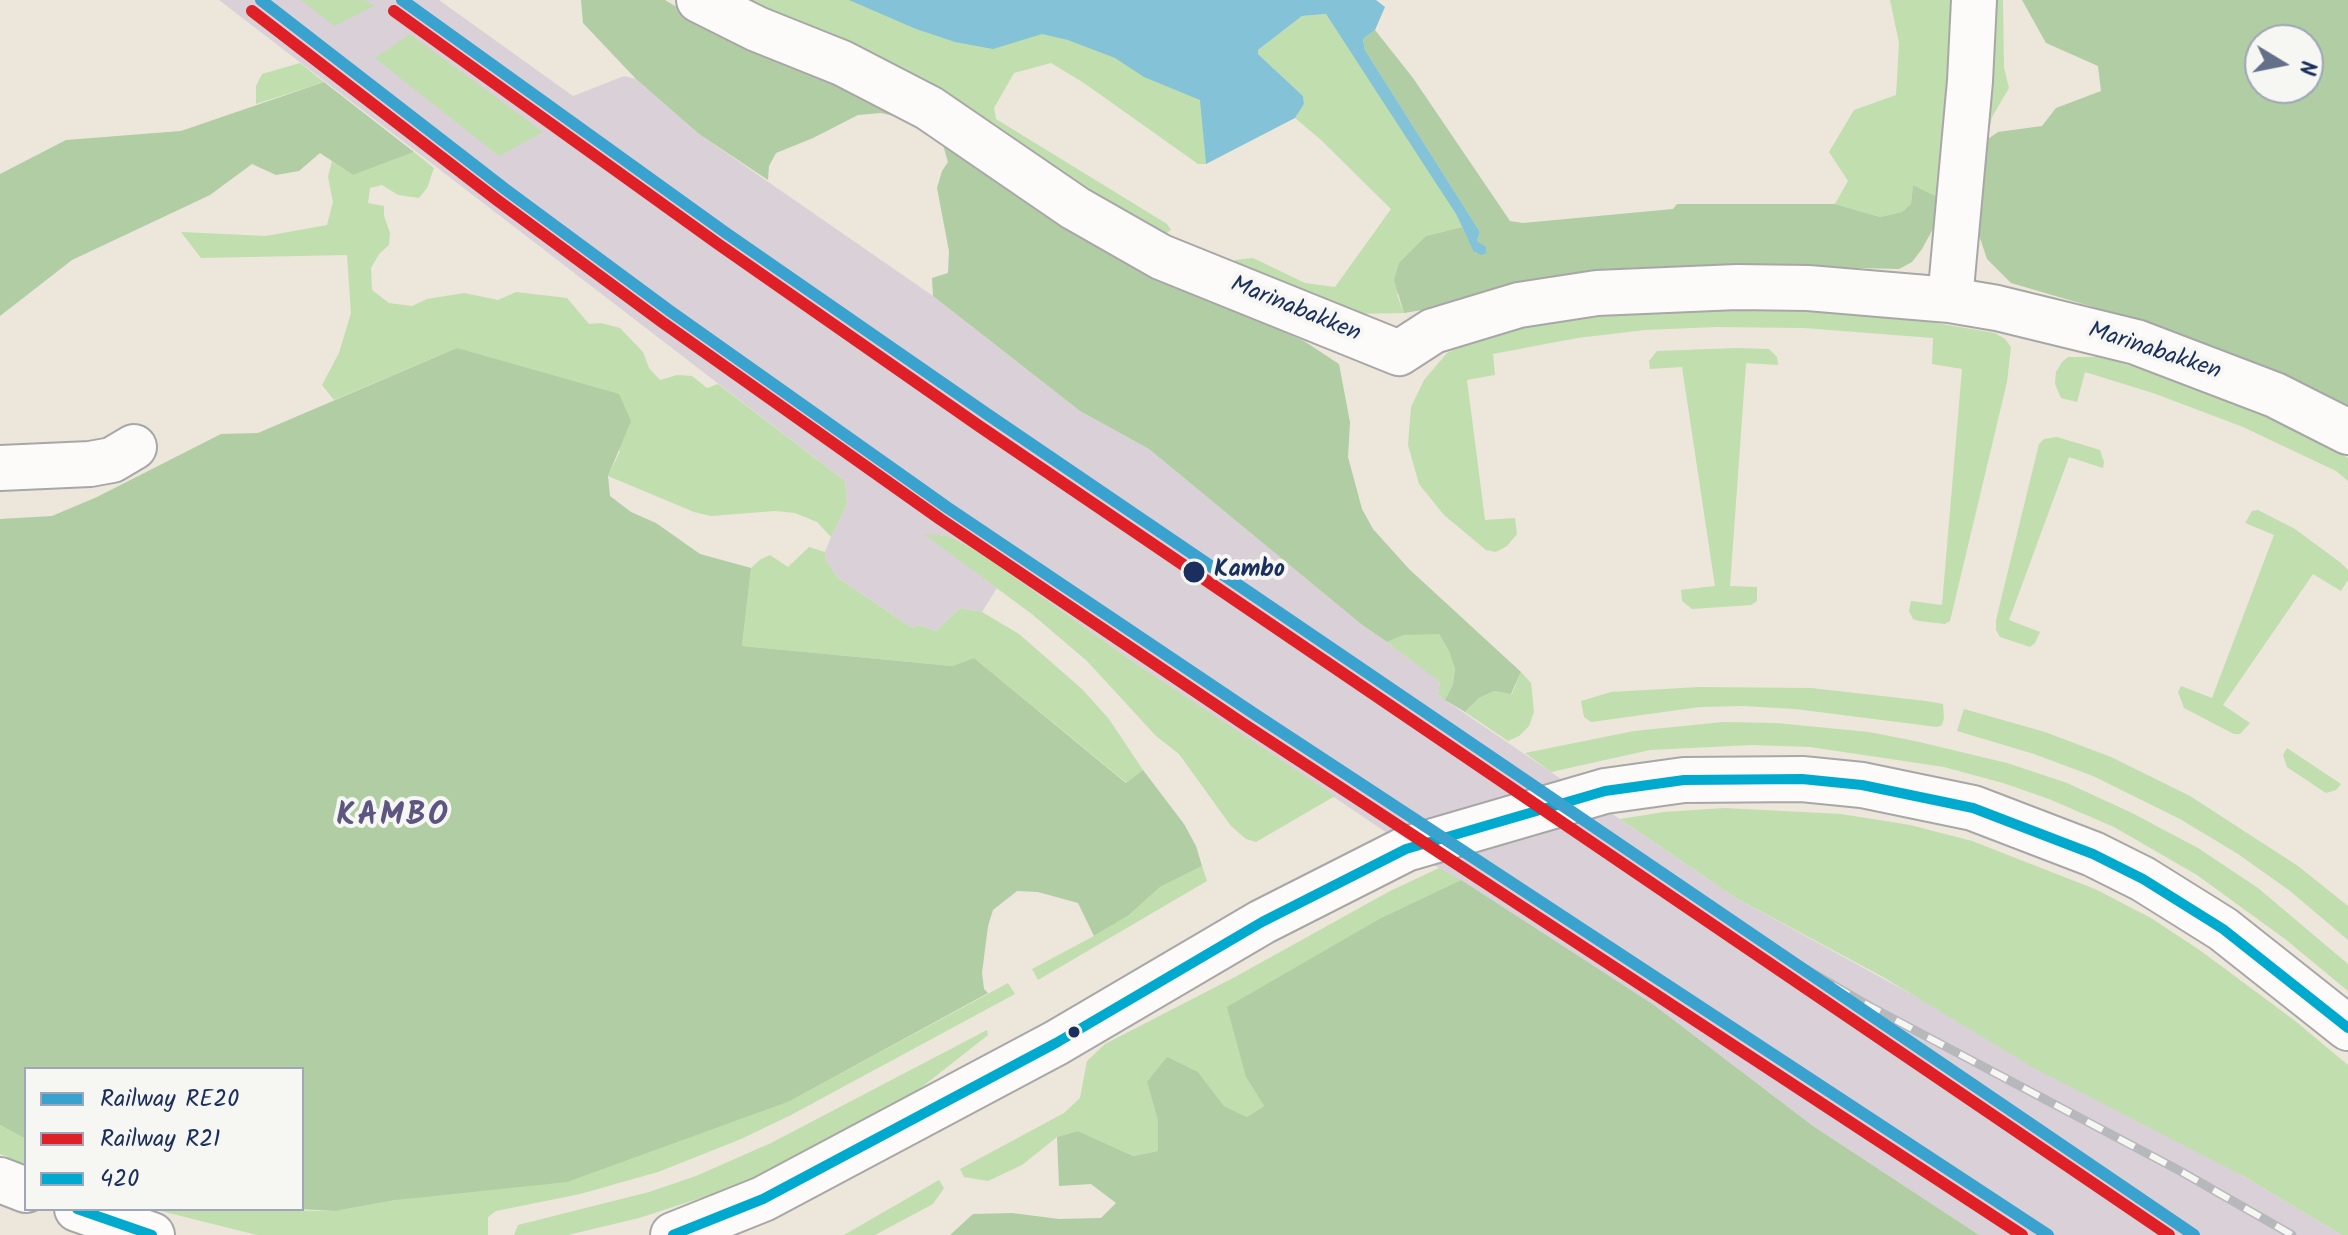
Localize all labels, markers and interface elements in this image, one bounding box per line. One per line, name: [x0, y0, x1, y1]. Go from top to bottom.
north arrow: [2244, 24, 2324, 104]
text: N: [2288, 58, 2325, 78]
street label: Marinabakken: [1226, 272, 1364, 350]
street label: Marinabakken: [2084, 318, 2224, 388]
place label: Kambo: [1214, 558, 1285, 586]
marker: Kambo: [1181, 559, 1207, 585]
district label: KAMBO: [336, 800, 450, 838]
unlabelled marker: [1066, 1024, 1082, 1040]
legend: [24, 1067, 304, 1211]
text: Railway RE20: [100, 1080, 239, 1119]
text: Railway R21: [100, 1120, 221, 1159]
text: 420: [100, 1160, 139, 1199]

